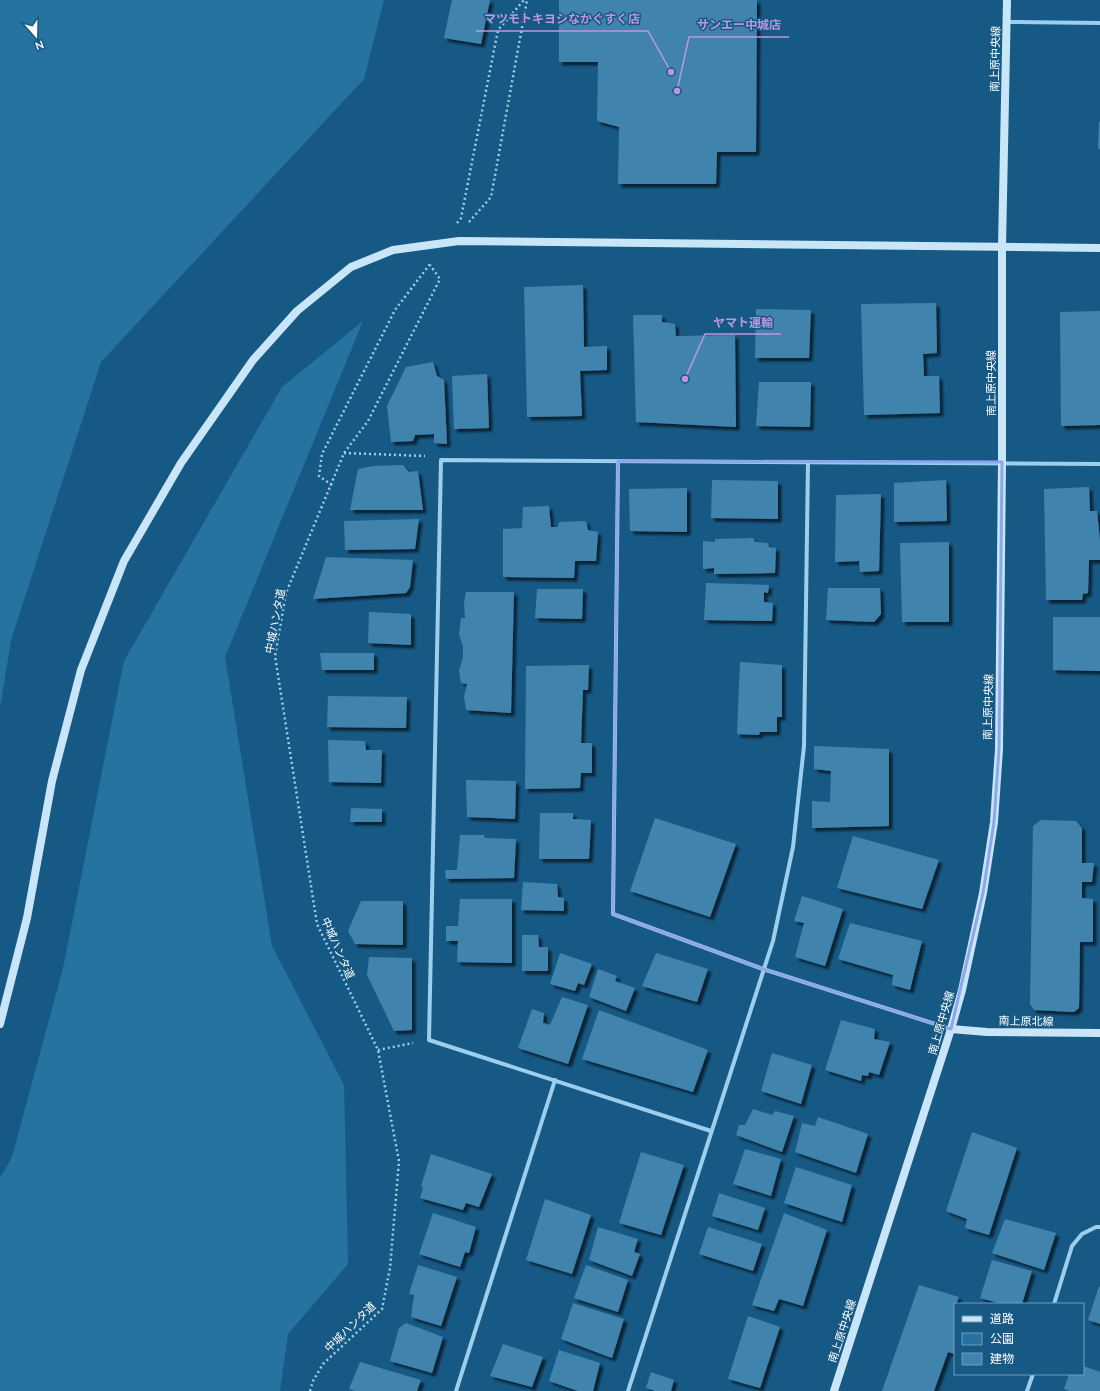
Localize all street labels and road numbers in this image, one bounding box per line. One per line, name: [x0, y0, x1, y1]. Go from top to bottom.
street label: 南上原中央線: [987, 26, 1004, 92]
street label: 南上原中央線: [984, 350, 999, 416]
street label: 中城ハンタ道: [262, 587, 289, 655]
street label: 南上原中央線: [980, 674, 997, 740]
street label: 中城ハンタ道: [317, 915, 358, 981]
street label: 南上原中央線: [925, 989, 958, 1057]
street label: 南上原北線: [998, 1014, 1054, 1029]
street label: 南上原中央線: [825, 1297, 860, 1365]
street label: 中城ハンタ道: [321, 1299, 379, 1356]

